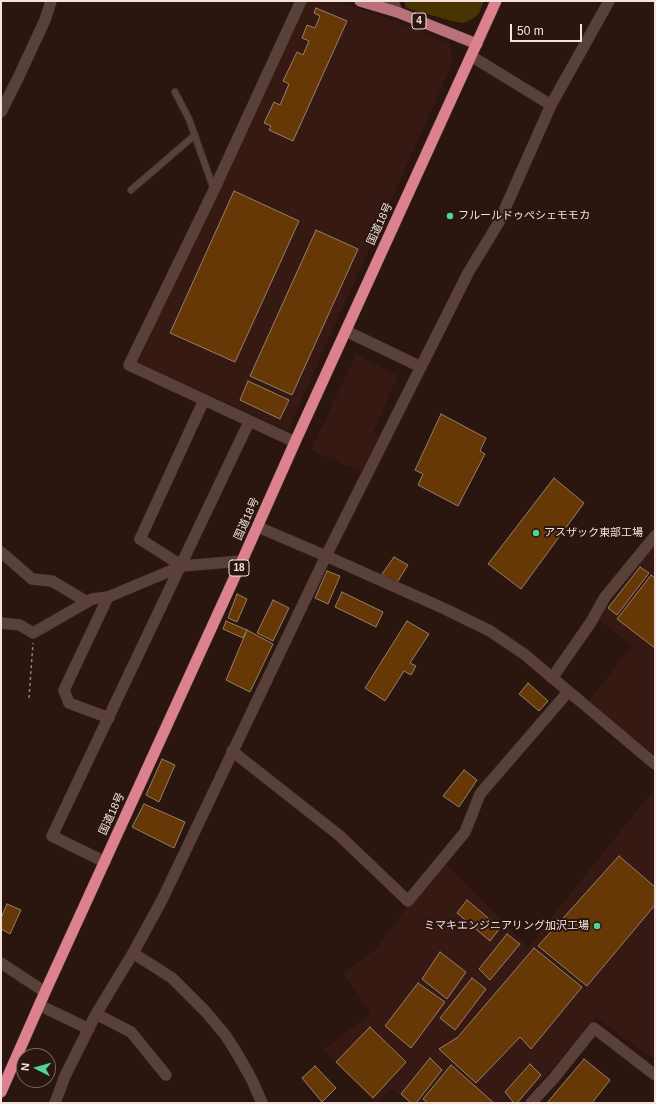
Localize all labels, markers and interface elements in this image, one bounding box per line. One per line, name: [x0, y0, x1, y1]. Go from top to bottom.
road number: 4: [412, 13, 426, 29]
scale bar: [512, 16, 584, 42]
text: 50 m: [517, 24, 544, 38]
street label: 国道18号: [364, 201, 396, 247]
place label: フルールドゥぺシェモモカ: [458, 209, 590, 223]
marker: フルールドゥぺシェモモカ: [445, 211, 455, 221]
street label: 国道18号: [232, 496, 262, 542]
place label: アスザック東部工場: [544, 526, 643, 540]
marker: アスザック東部工場: [531, 528, 541, 538]
road number: 18: [229, 560, 249, 576]
street label: 国道18号: [96, 791, 128, 837]
place label: ミマキエンジニアリング加沢工場: [424, 919, 589, 933]
marker: ミマキエンジニアリング加沢工場: [592, 921, 602, 931]
north arrow: [16, 1048, 56, 1088]
text: N: [19, 1062, 31, 1071]

